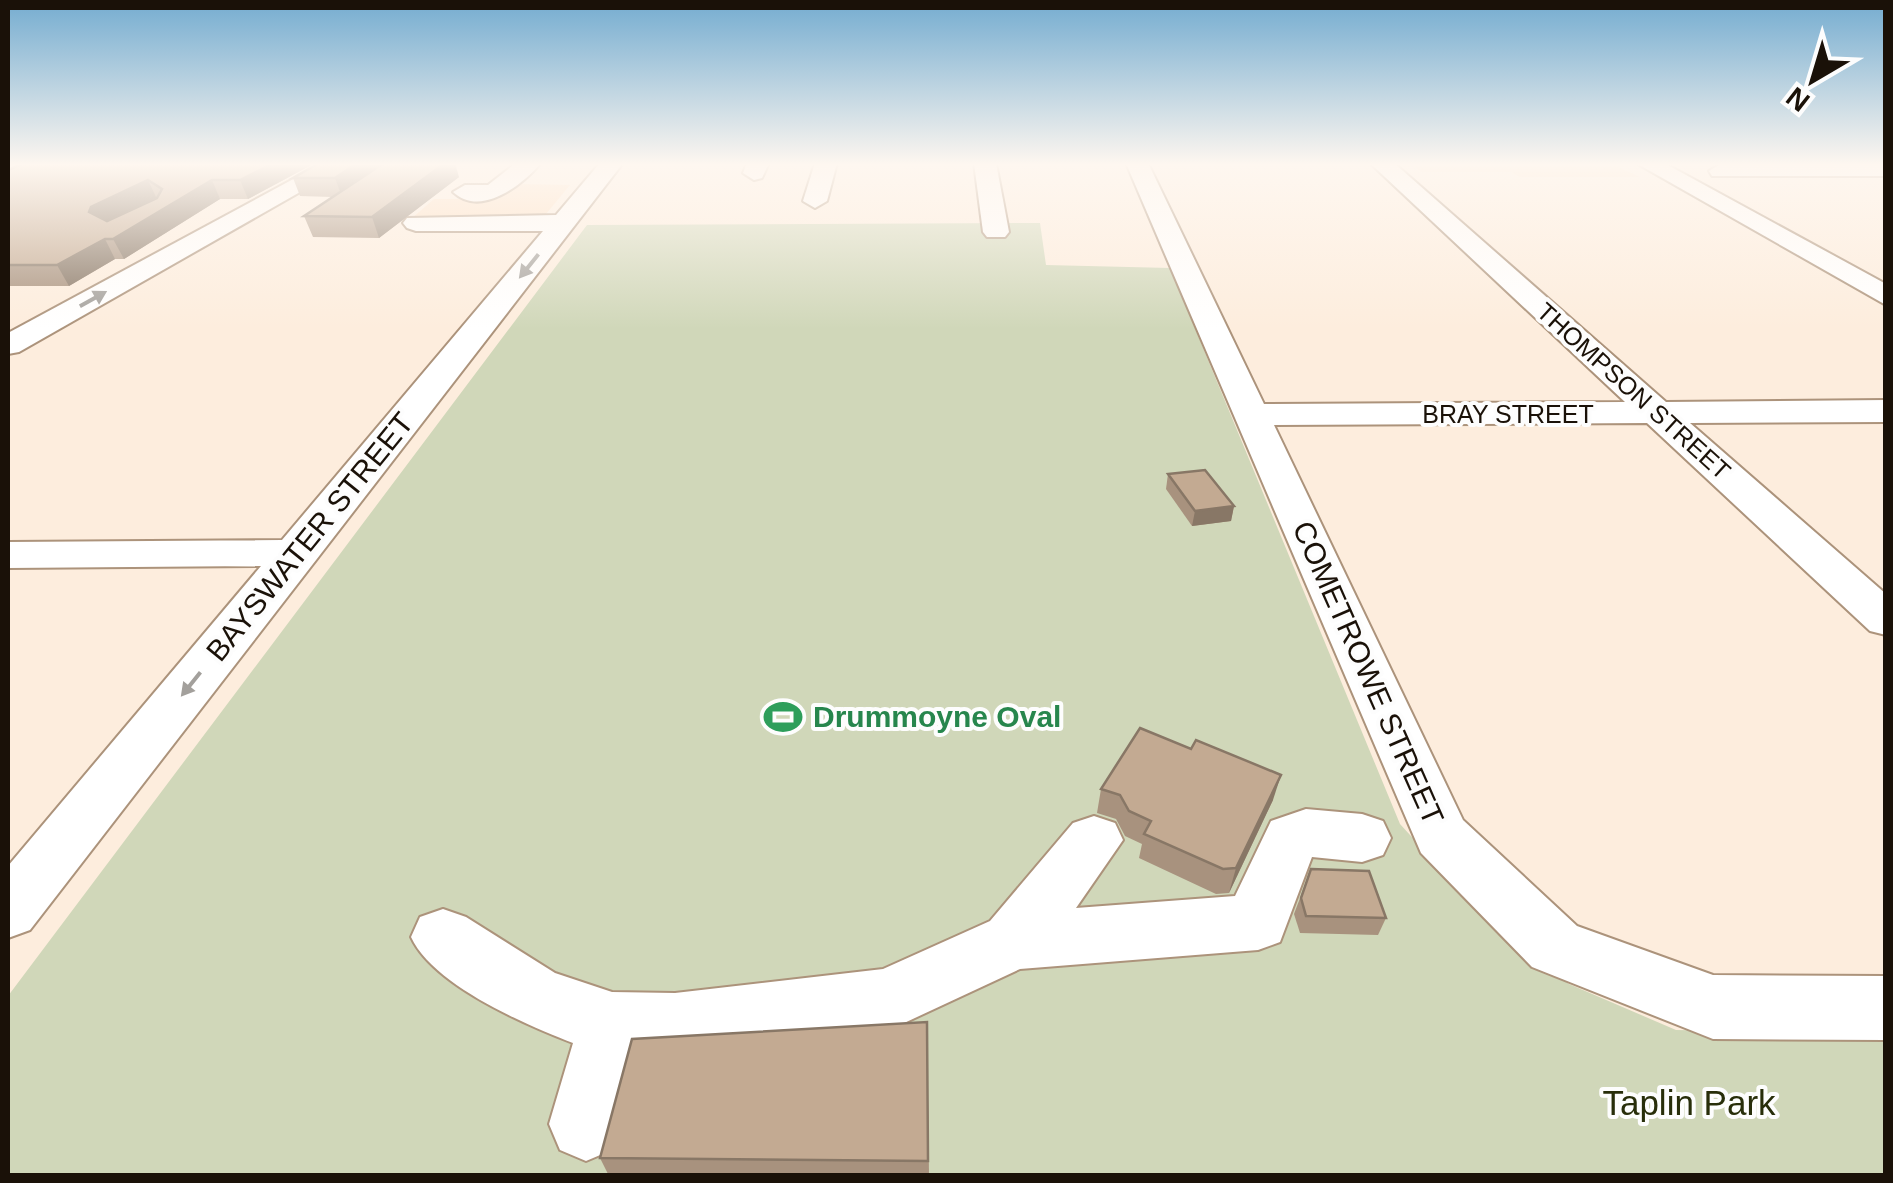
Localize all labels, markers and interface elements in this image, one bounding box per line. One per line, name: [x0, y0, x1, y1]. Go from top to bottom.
north arrow: [1763, 30, 1863, 130]
text: N: [1780, 81, 1815, 118]
one-way arrow: [519, 254, 540, 279]
one-way arrow: [79, 290, 107, 308]
street label: THOMPSON STREET: [1532, 297, 1736, 485]
street label: BRAY STREET: [1422, 400, 1594, 428]
street label: BAYSWATER STREET: [199, 406, 420, 667]
street label: COMETROWE STREET: [1287, 516, 1450, 829]
one-way arrow: [181, 671, 202, 696]
sports icon: Drummoyne Oval: [762, 696, 804, 738]
place label: Drummoyne Oval: [813, 700, 1061, 733]
park label: Taplin Park: [1602, 1083, 1776, 1122]

